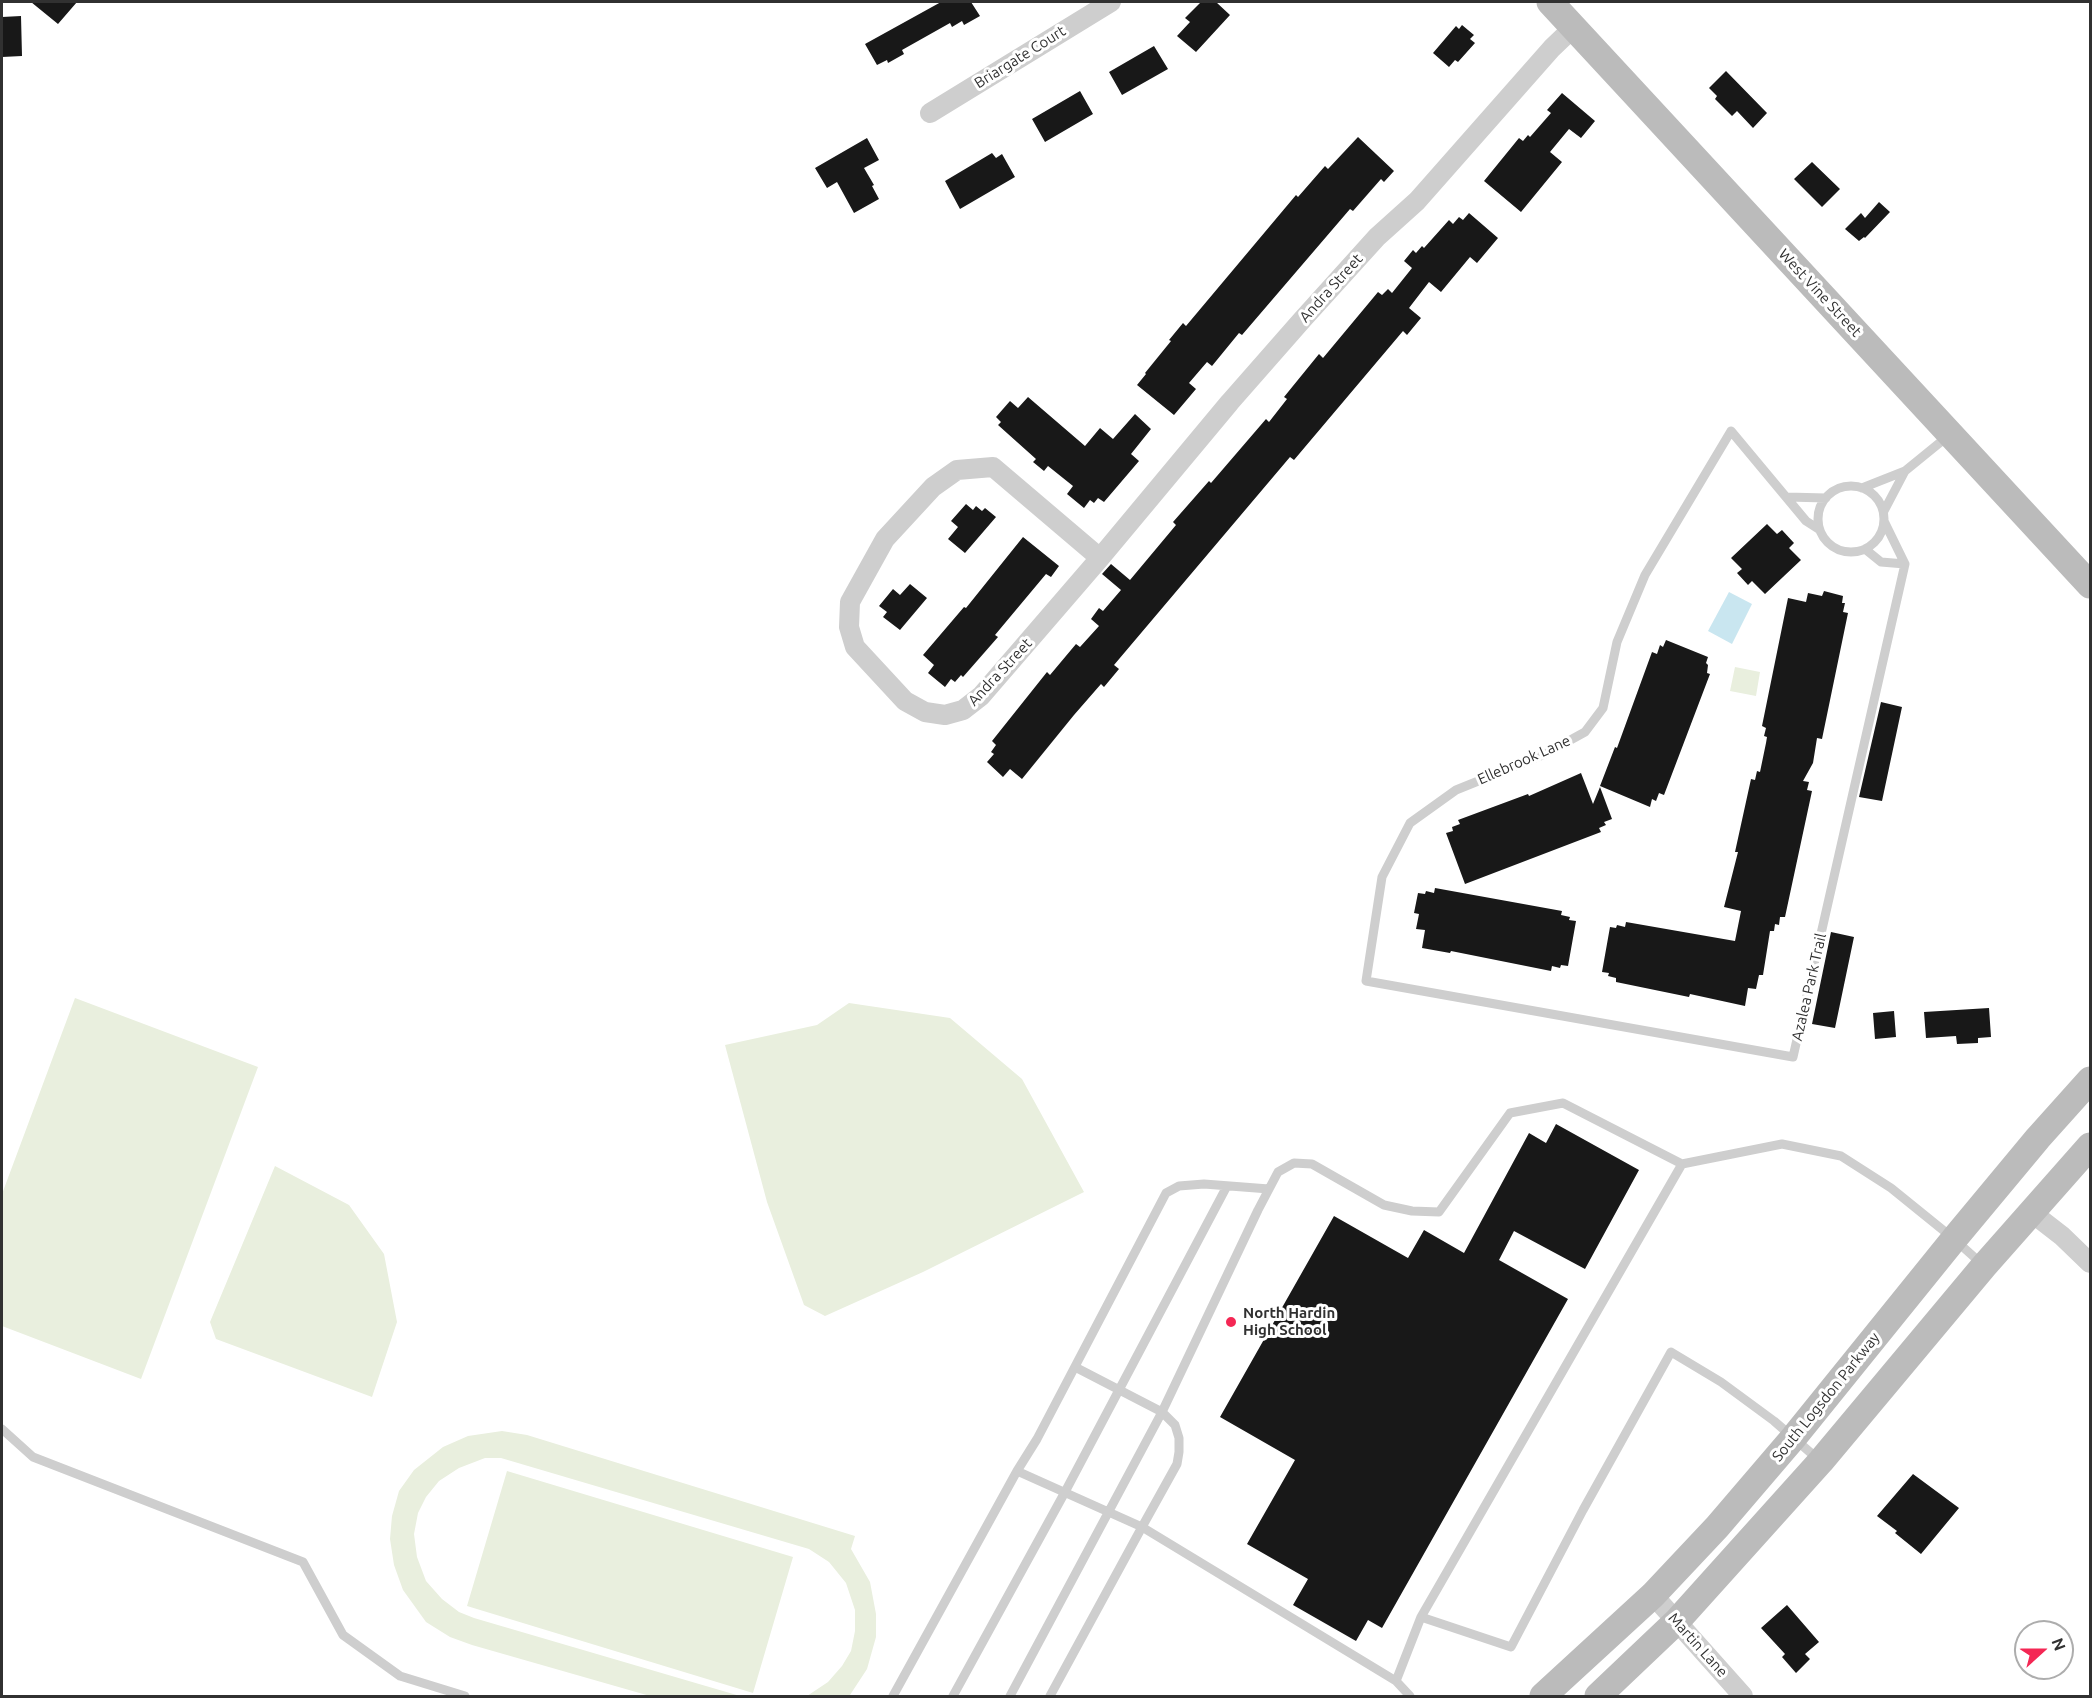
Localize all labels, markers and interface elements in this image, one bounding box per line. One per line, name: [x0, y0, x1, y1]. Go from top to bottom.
street label: Briargate Court: [971, 22, 1069, 92]
street label: West Vine Street: [1775, 245, 1865, 341]
street label: Andra Street: [1296, 250, 1366, 326]
street label: Andra Street: [964, 634, 1036, 710]
street label: Ellebrook Lane: [1475, 731, 1573, 789]
street label: Azalea Park Trail: [1788, 931, 1830, 1043]
place label: North Hardin High School: [1243, 1304, 1335, 1339]
marker: North Hardin High School: [1224, 1315, 1238, 1329]
street label: South Logsdon Parkway: [1768, 1329, 1884, 1465]
street label: Martin Lane: [1664, 1609, 1732, 1681]
north arrow: [2014, 1620, 2074, 1680]
text: N: [2048, 1635, 2069, 1653]

